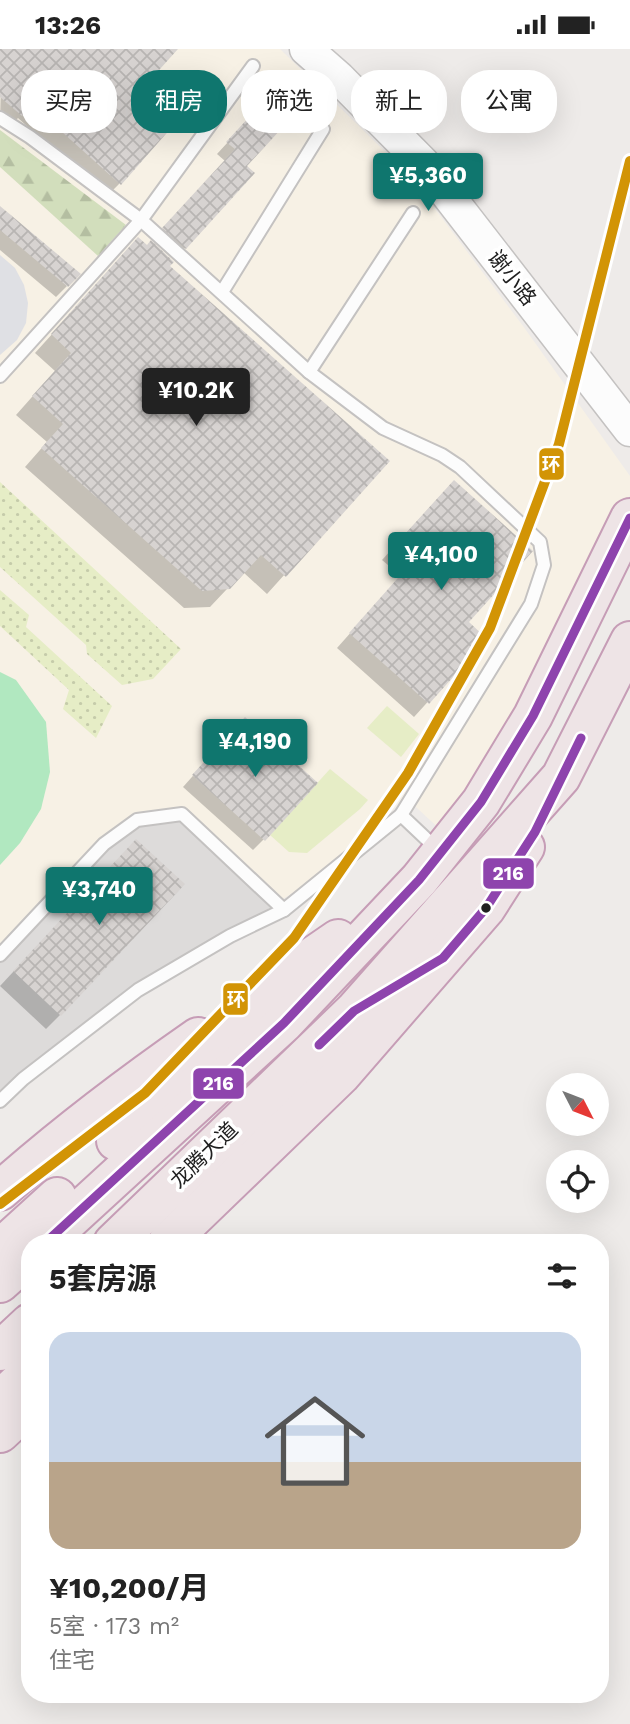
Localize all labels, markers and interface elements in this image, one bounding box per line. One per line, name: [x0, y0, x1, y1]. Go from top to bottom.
text: 13:26: [35, 10, 101, 40]
chip: 买房: [21, 70, 117, 133]
chip: 租房: [131, 70, 227, 133]
chip: 筛选: [241, 70, 337, 133]
chip: 新上: [351, 70, 447, 133]
chip: 公寓: [461, 70, 557, 133]
pin: ¥5,360: [371, 153, 485, 213]
text: ¥5,360: [389, 162, 467, 189]
street label: 谢小路: [483, 245, 542, 310]
pin: ¥10.2K: [139, 369, 253, 428]
text: ¥10.2K: [158, 377, 234, 404]
line badge: 环: [538, 447, 565, 481]
text: 环: [541, 453, 561, 476]
pin: ¥4,100: [384, 533, 498, 592]
text: ¥4,100: [404, 541, 478, 568]
pin: ¥4,190: [198, 719, 312, 779]
text: ¥4,190: [218, 728, 292, 755]
line badge: 216: [482, 857, 535, 890]
text: 216: [492, 862, 524, 885]
pin: ¥3,740: [42, 867, 156, 927]
text: ¥3,740: [62, 876, 136, 903]
unlabelled marker: [479, 901, 493, 915]
line badge: 环: [222, 982, 249, 1016]
text: 环: [226, 988, 246, 1011]
line badge: 216: [192, 1067, 245, 1100]
text: 216: [202, 1072, 234, 1095]
north arrow: [546, 1073, 609, 1136]
map controls: [546, 1073, 609, 1213]
street label: 龙腾大道: [165, 1116, 243, 1193]
button: locate: [546, 1150, 609, 1213]
icon: filters: [543, 1257, 581, 1295]
text: 5套房源: [49, 1261, 157, 1296]
icon: home: [252, 1378, 378, 1504]
text: ¥10,200/月: [49, 1570, 210, 1605]
text: 5室 · 173 m²: [49, 1613, 179, 1640]
text: 住宅: [49, 1647, 95, 1674]

